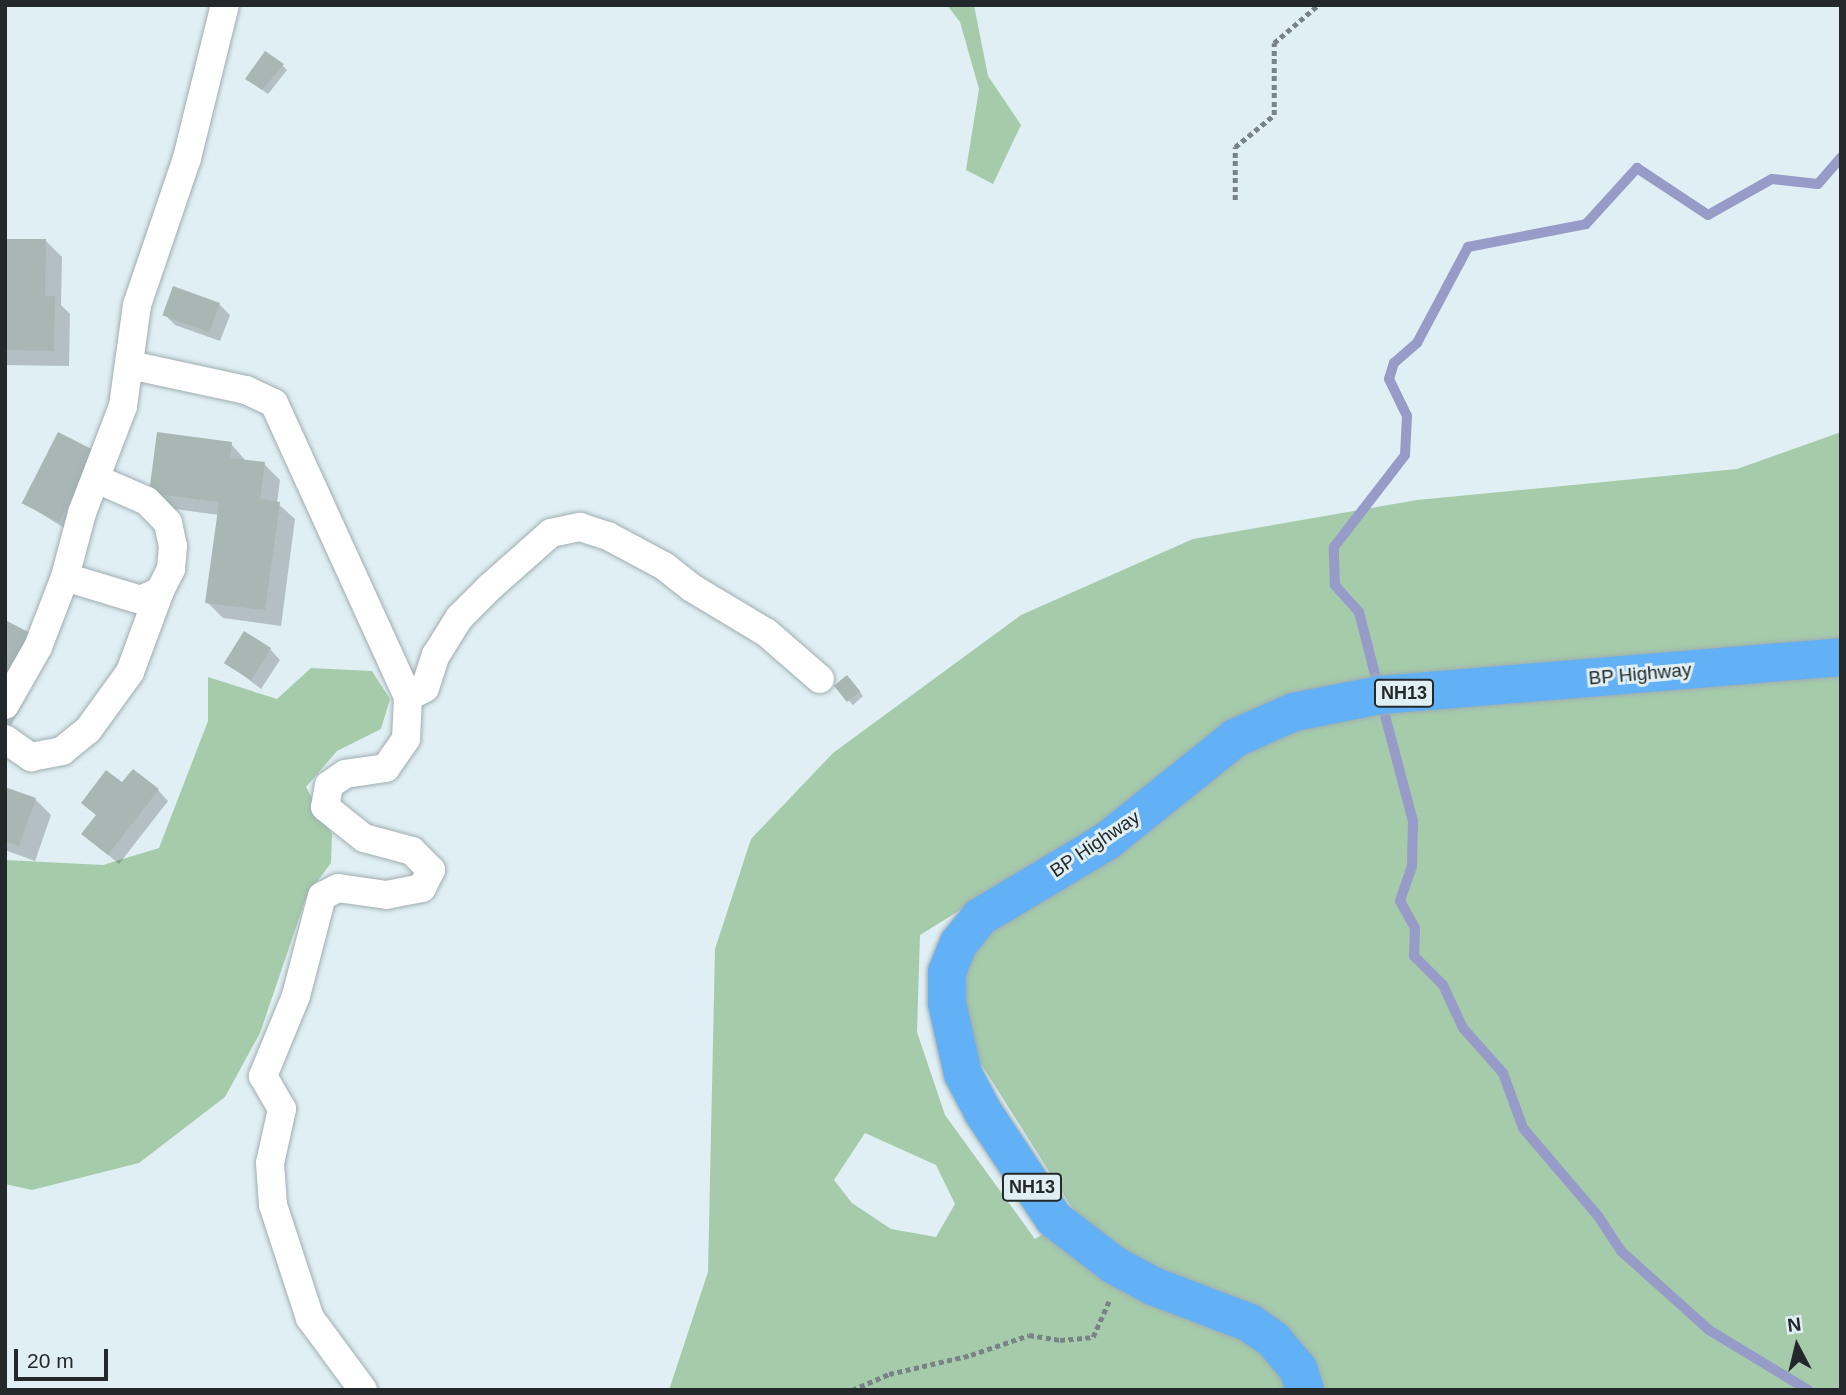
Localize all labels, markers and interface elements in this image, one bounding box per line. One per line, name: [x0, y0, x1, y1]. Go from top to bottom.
street label: BP Highway: [1587, 658, 1693, 690]
road number: NH13: [1372, 678, 1436, 708]
street label: BP Highway: [1046, 806, 1144, 882]
road number: NH13: [1000, 1172, 1064, 1202]
north arrow: [1762, 1311, 1832, 1381]
text: N: [1786, 1313, 1802, 1336]
scale bar: [18, 1336, 112, 1380]
text: 20 m: [27, 1349, 74, 1372]

